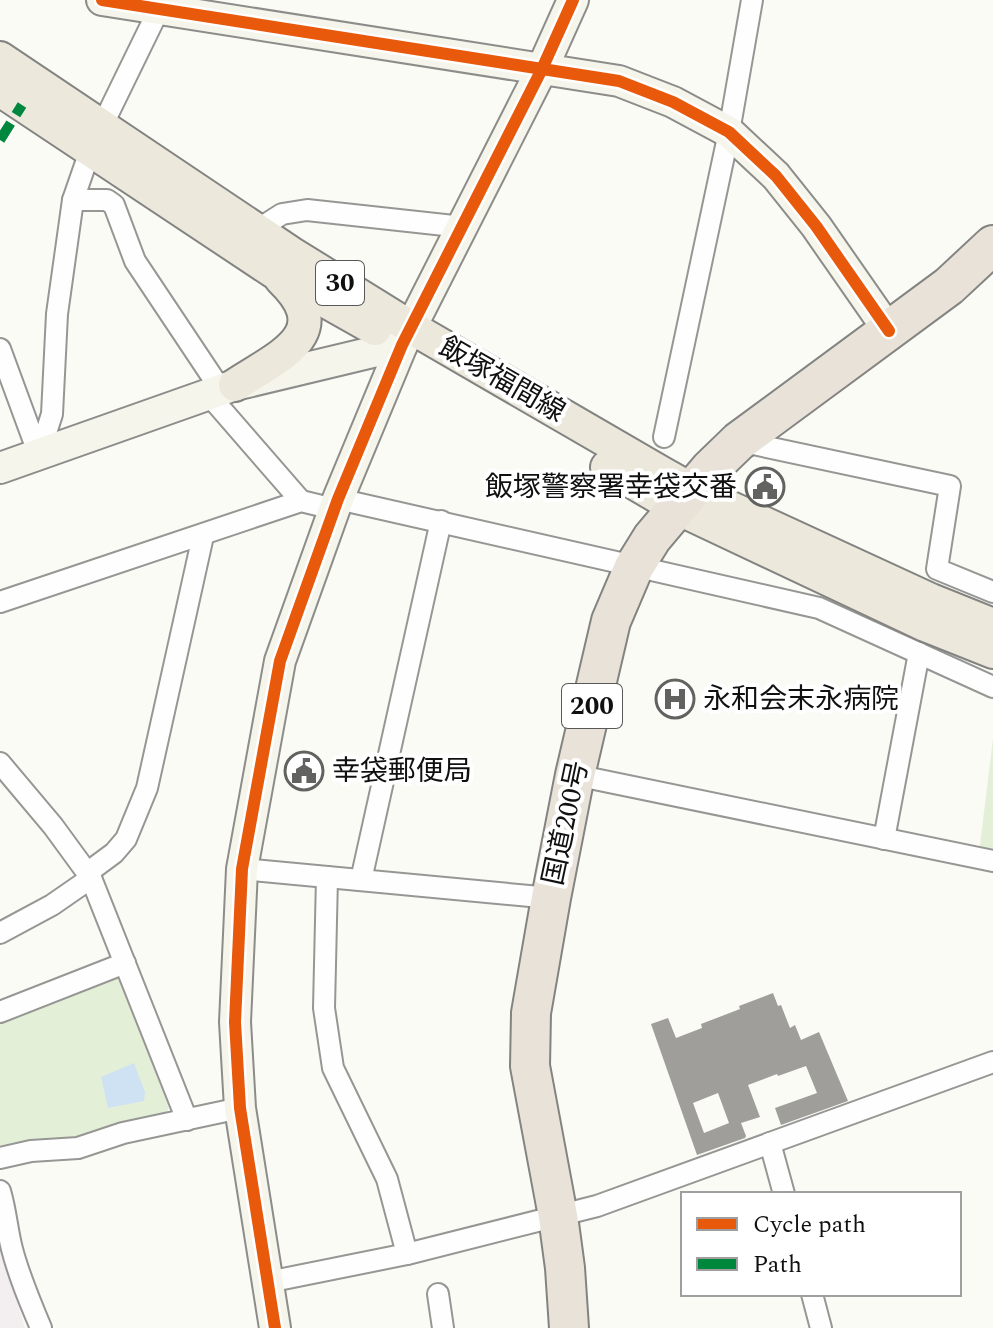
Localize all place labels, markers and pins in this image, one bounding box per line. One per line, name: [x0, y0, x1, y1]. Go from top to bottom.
place label: 飯塚警察署幸袋交番: [485, 466, 737, 509]
public building icon: 飯塚警察署幸袋交番: [744, 466, 786, 508]
hospital icon: 永和会末永病院: [654, 678, 696, 720]
place label: 永和会末永病院: [703, 678, 899, 721]
public building icon: 幸袋郵便局: [283, 750, 325, 792]
place label: 幸袋郵便局: [332, 750, 472, 793]

